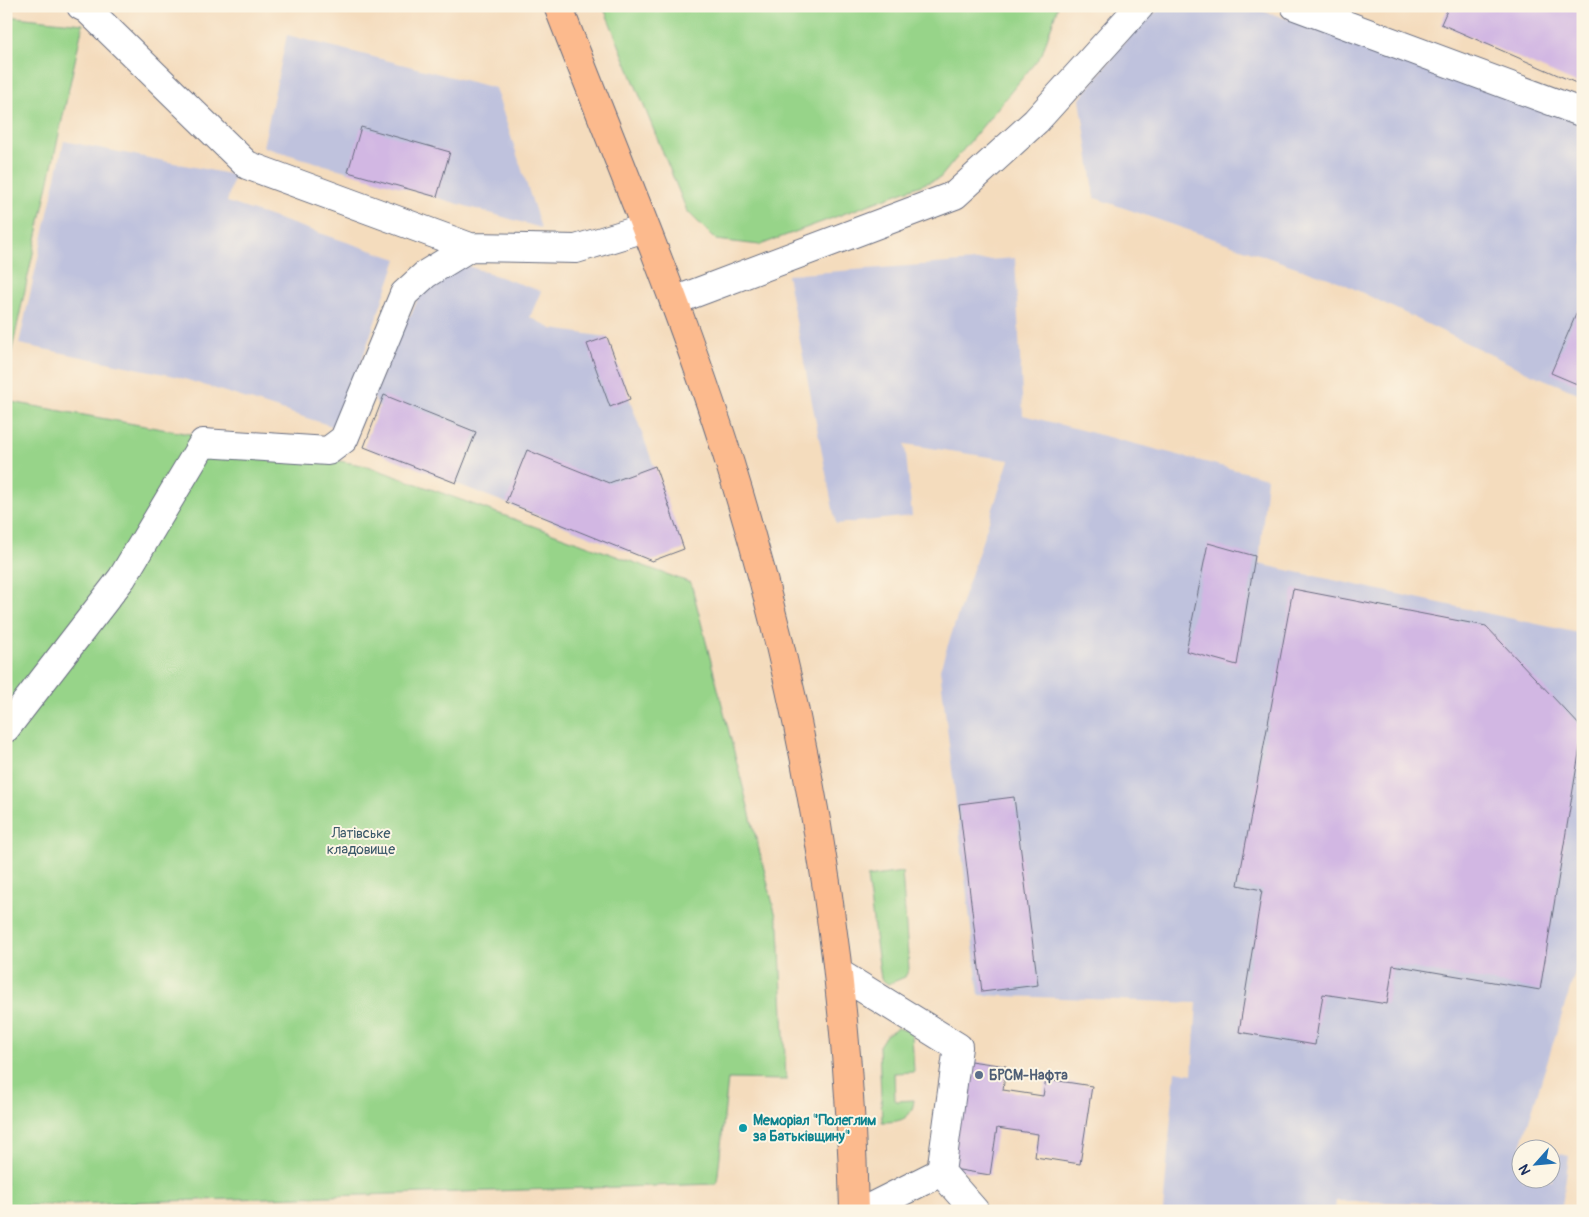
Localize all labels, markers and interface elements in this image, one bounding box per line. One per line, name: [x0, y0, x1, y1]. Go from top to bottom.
park label: Латівське кладовище: [327, 825, 395, 858]
place label: БРСМ-Нафта: [989, 1067, 1068, 1084]
marker: БРСМ-Нафта: [973, 1069, 985, 1081]
place label: Меморіал "Полеглим за Батьківщину": [753, 1112, 876, 1145]
marker: Меморіал "Полеглим за Батьківщину": [737, 1122, 749, 1134]
north arrow: [1512, 1140, 1562, 1190]
text: N: [1515, 1162, 1535, 1178]

